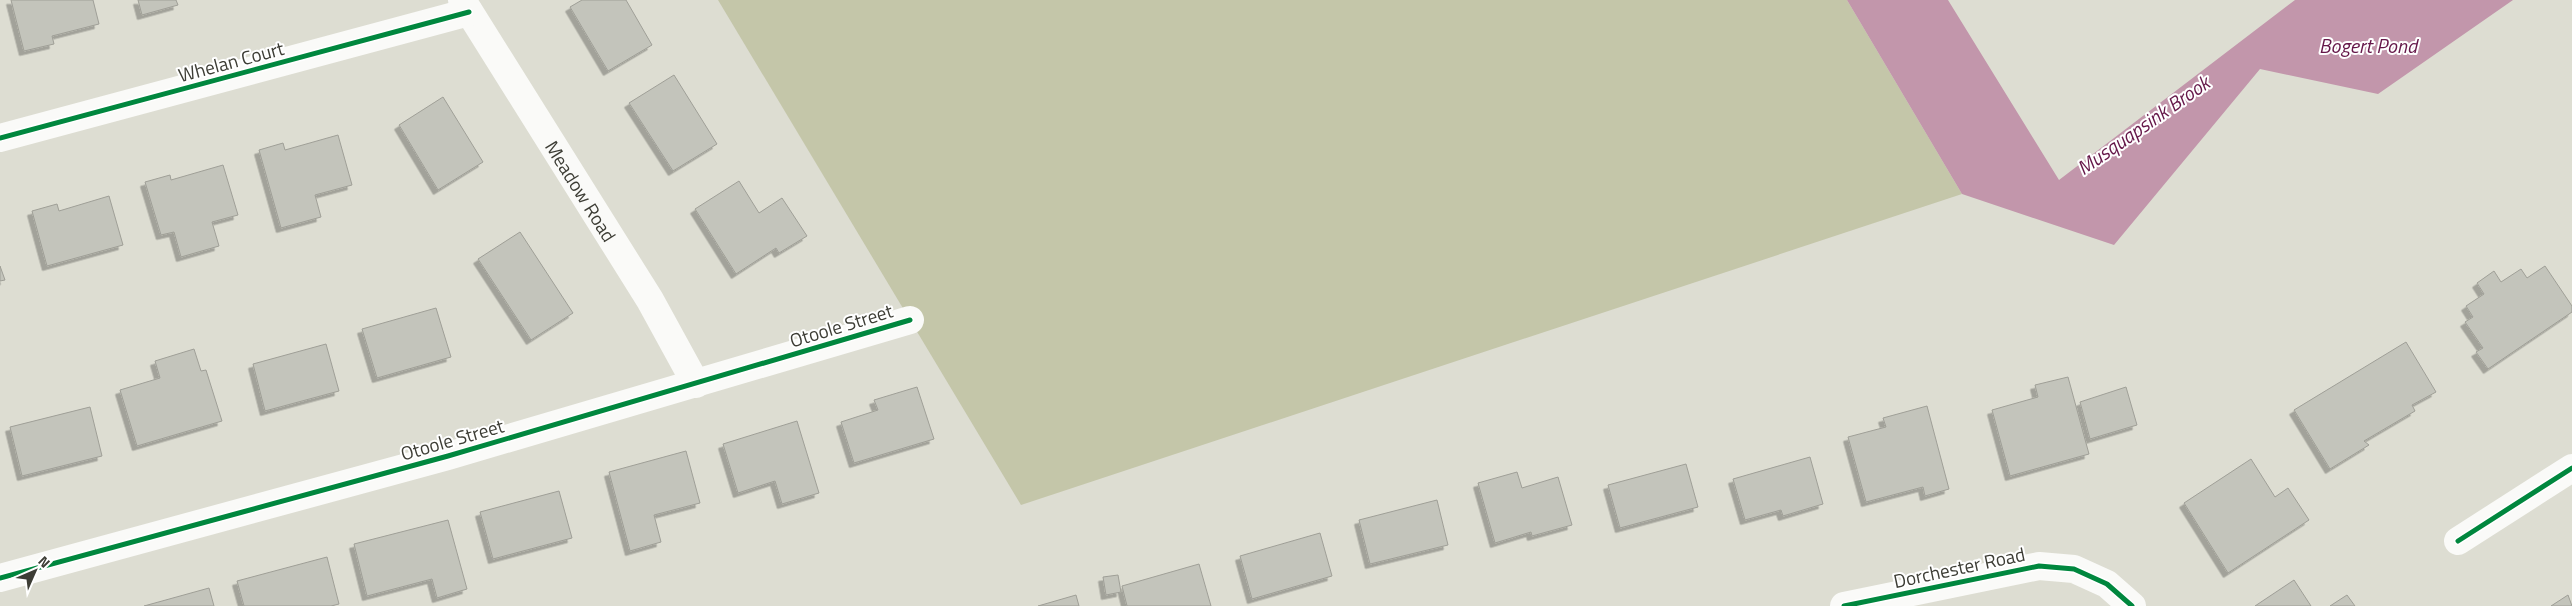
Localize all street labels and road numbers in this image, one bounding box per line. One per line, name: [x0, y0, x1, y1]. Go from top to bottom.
street label: Whelan Court: [175, 33, 287, 89]
street label: Meadow Road: [539, 134, 624, 247]
street label: Otoole Street: [786, 295, 896, 354]
street label: Otoole Street: [397, 410, 507, 468]
street label: Dorchester Road: [1891, 539, 2027, 595]

